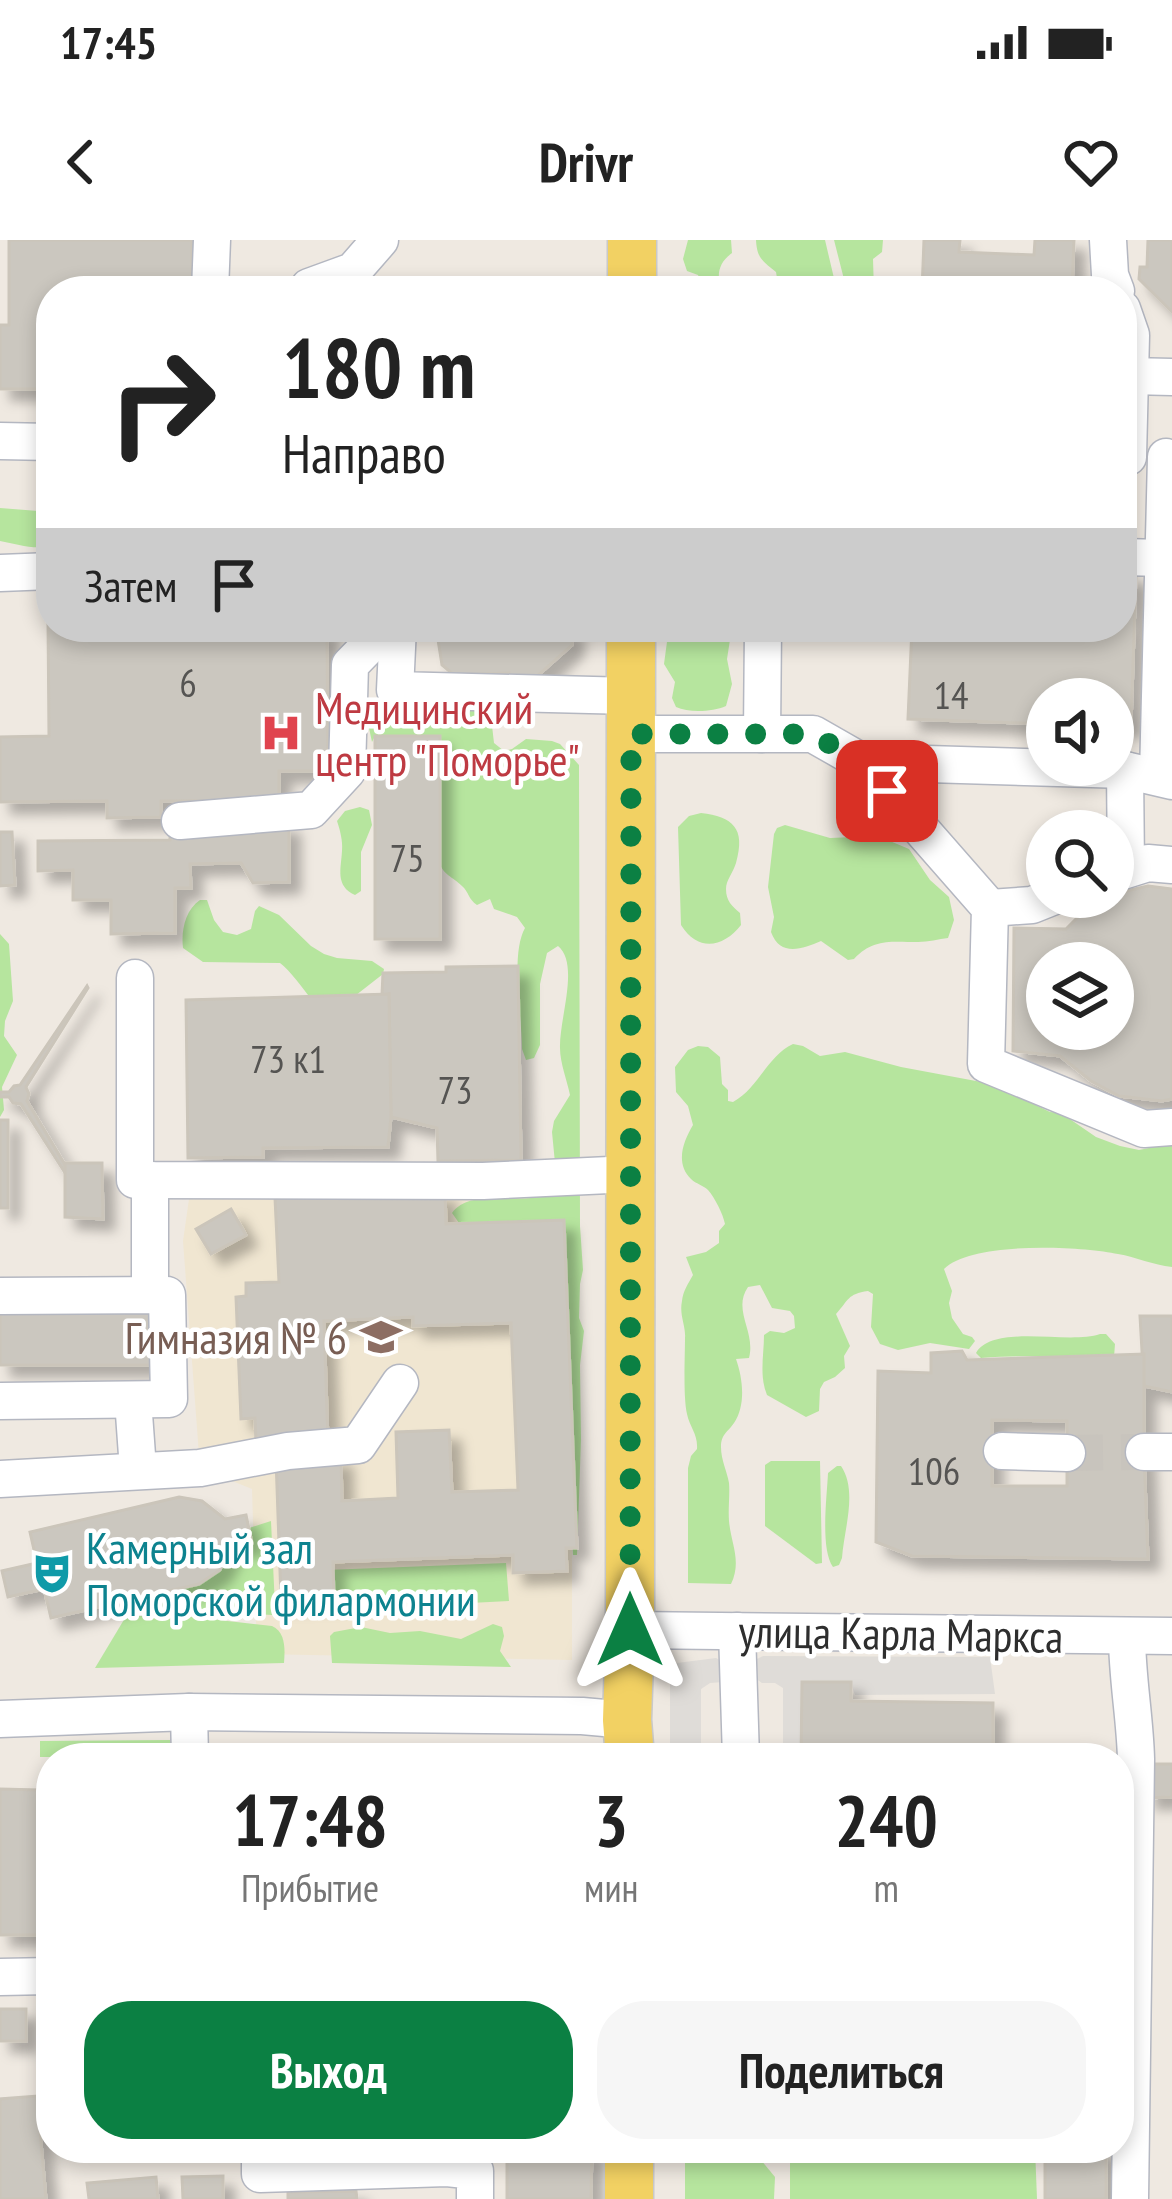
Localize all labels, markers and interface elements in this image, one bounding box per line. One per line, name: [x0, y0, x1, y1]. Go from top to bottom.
text: 17:45: [60, 13, 157, 71]
text: Drivr: [539, 127, 633, 197]
icon: back: [48, 129, 114, 195]
icon: heart: [1058, 129, 1124, 195]
text: 180 m: [282, 312, 475, 421]
icon: right: [84, 324, 240, 480]
text: Направо: [282, 418, 446, 488]
icon: arrive: [201, 552, 267, 618]
text: Затем: [84, 556, 177, 614]
house number: 6: [179, 657, 197, 708]
house number: 14: [933, 669, 969, 720]
place label: Медицинский центр "Поморье": [315, 678, 580, 788]
map controls: [1026, 678, 1134, 1050]
button: sound: [1026, 678, 1134, 786]
hospital icon: Медицинский центр "Поморье": [258, 710, 304, 756]
pin: [836, 740, 938, 842]
icon: arrive: [854, 758, 920, 824]
button: search: [1026, 810, 1134, 918]
house number: 75: [389, 832, 425, 883]
button: layers: [1026, 942, 1134, 1050]
house number: 73 к1: [250, 1033, 326, 1084]
house number: 73: [437, 1064, 473, 1115]
place label: Гимназия № 6: [125, 1308, 347, 1366]
school or university icon: Гимназия № 6: [358, 1314, 404, 1360]
house number: 106: [908, 1445, 960, 1496]
place label: Камерный зал Поморской филармонии: [86, 1518, 476, 1628]
theatre icon: Камерный зал Поморской филармонии: [29, 1550, 75, 1596]
position arrow: [567, 1567, 693, 1693]
street label: улица Карла Маркса: [738, 1601, 1064, 1665]
text: 17:48: [232, 1773, 388, 1866]
text: 3: [594, 1773, 628, 1866]
text: 240: [835, 1773, 938, 1866]
text: Прибытие: [241, 1862, 379, 1913]
text: мин: [584, 1862, 638, 1913]
text: m: [874, 1862, 899, 1913]
button: Выход: [84, 2001, 573, 2139]
button: Поделиться: [597, 2001, 1086, 2139]

